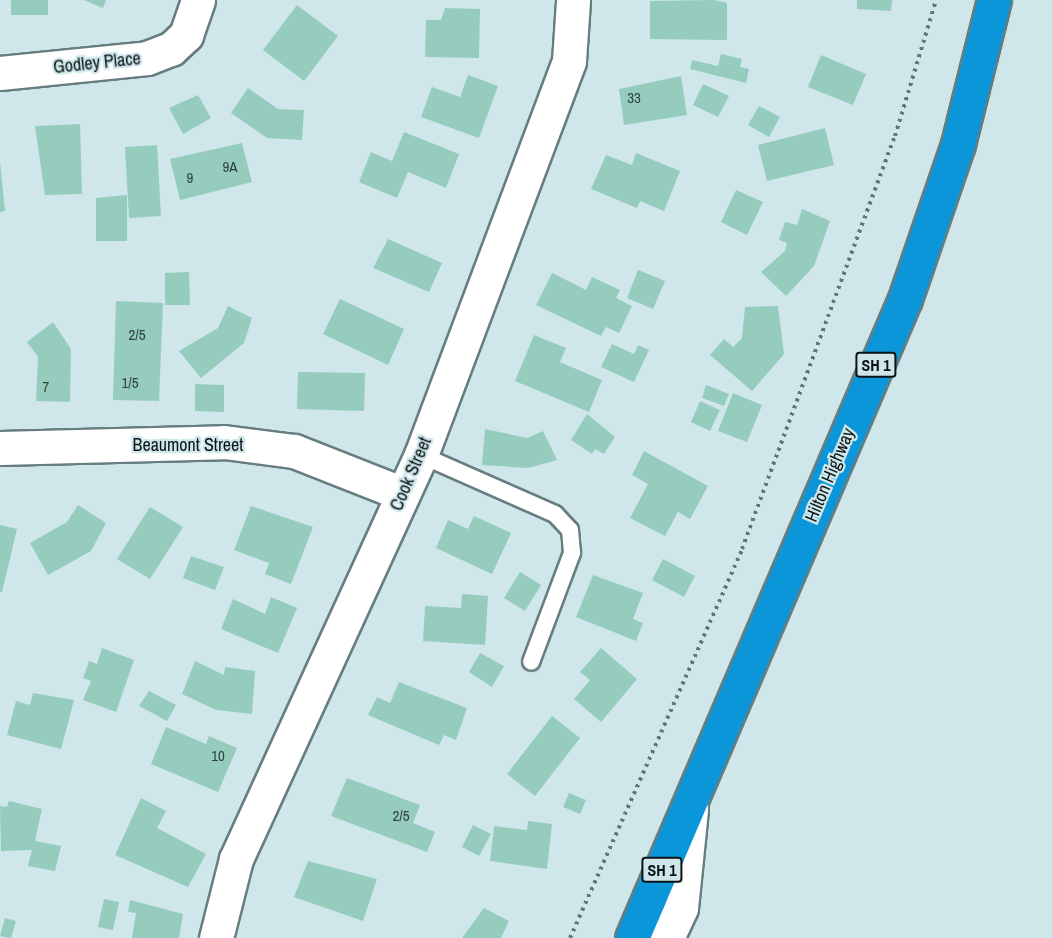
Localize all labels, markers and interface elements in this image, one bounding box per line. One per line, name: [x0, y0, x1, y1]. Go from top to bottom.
street label: Godley Place: [52, 48, 142, 78]
house number: 33: [627, 89, 641, 107]
house number: 9A: [222, 158, 238, 176]
house number: 9: [187, 169, 193, 187]
house number: 2/5: [128, 326, 146, 344]
road number: SH 1: [855, 352, 897, 378]
house number: 1/5: [121, 374, 139, 392]
house number: 7: [43, 378, 49, 396]
street label: Hilton Highway: [801, 425, 859, 525]
street label: Beaumont Street: [133, 434, 243, 456]
street label: Cook Street: [386, 434, 436, 514]
house number: 10: [211, 747, 225, 765]
house number: 2/5: [392, 807, 410, 825]
road number: SH 1: [641, 857, 683, 883]

